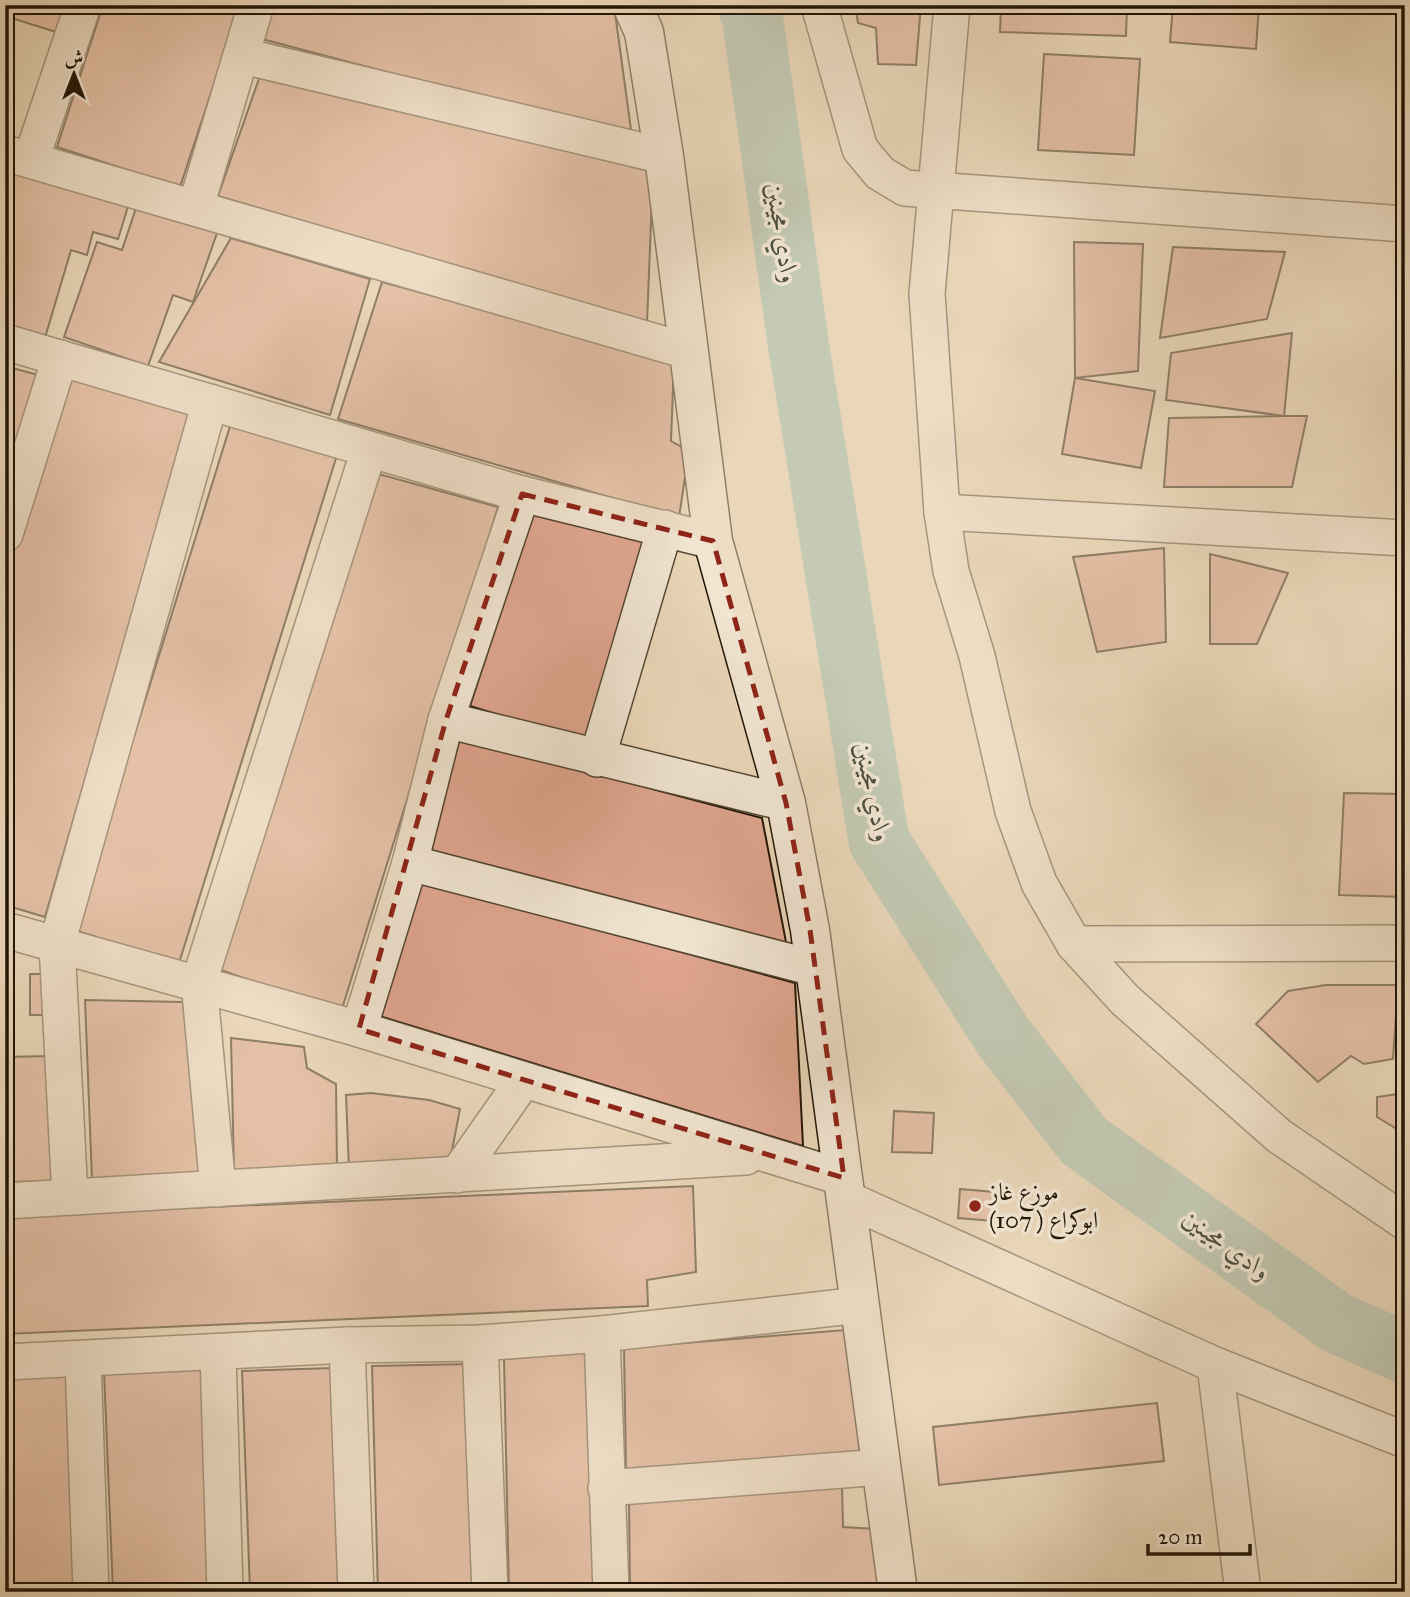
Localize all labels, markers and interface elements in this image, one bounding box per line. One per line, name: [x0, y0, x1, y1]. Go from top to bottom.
north arrow: [38, 38, 108, 108]
text: ش: [65, 46, 83, 69]
water label: وادي مجينين: [754, 180, 807, 286]
water label: وادي مجينين: [843, 739, 900, 846]
place label: موزع غاز ابوكراع ( 107): [987, 1177, 1098, 1240]
marker: موزع غاز ابوكراع ( 107): [967, 1198, 983, 1214]
water label: وادي مجينين: [1174, 1201, 1277, 1291]
scale bar: [1148, 1513, 1249, 1557]
text: 20 m: [1158, 1524, 1203, 1550]

